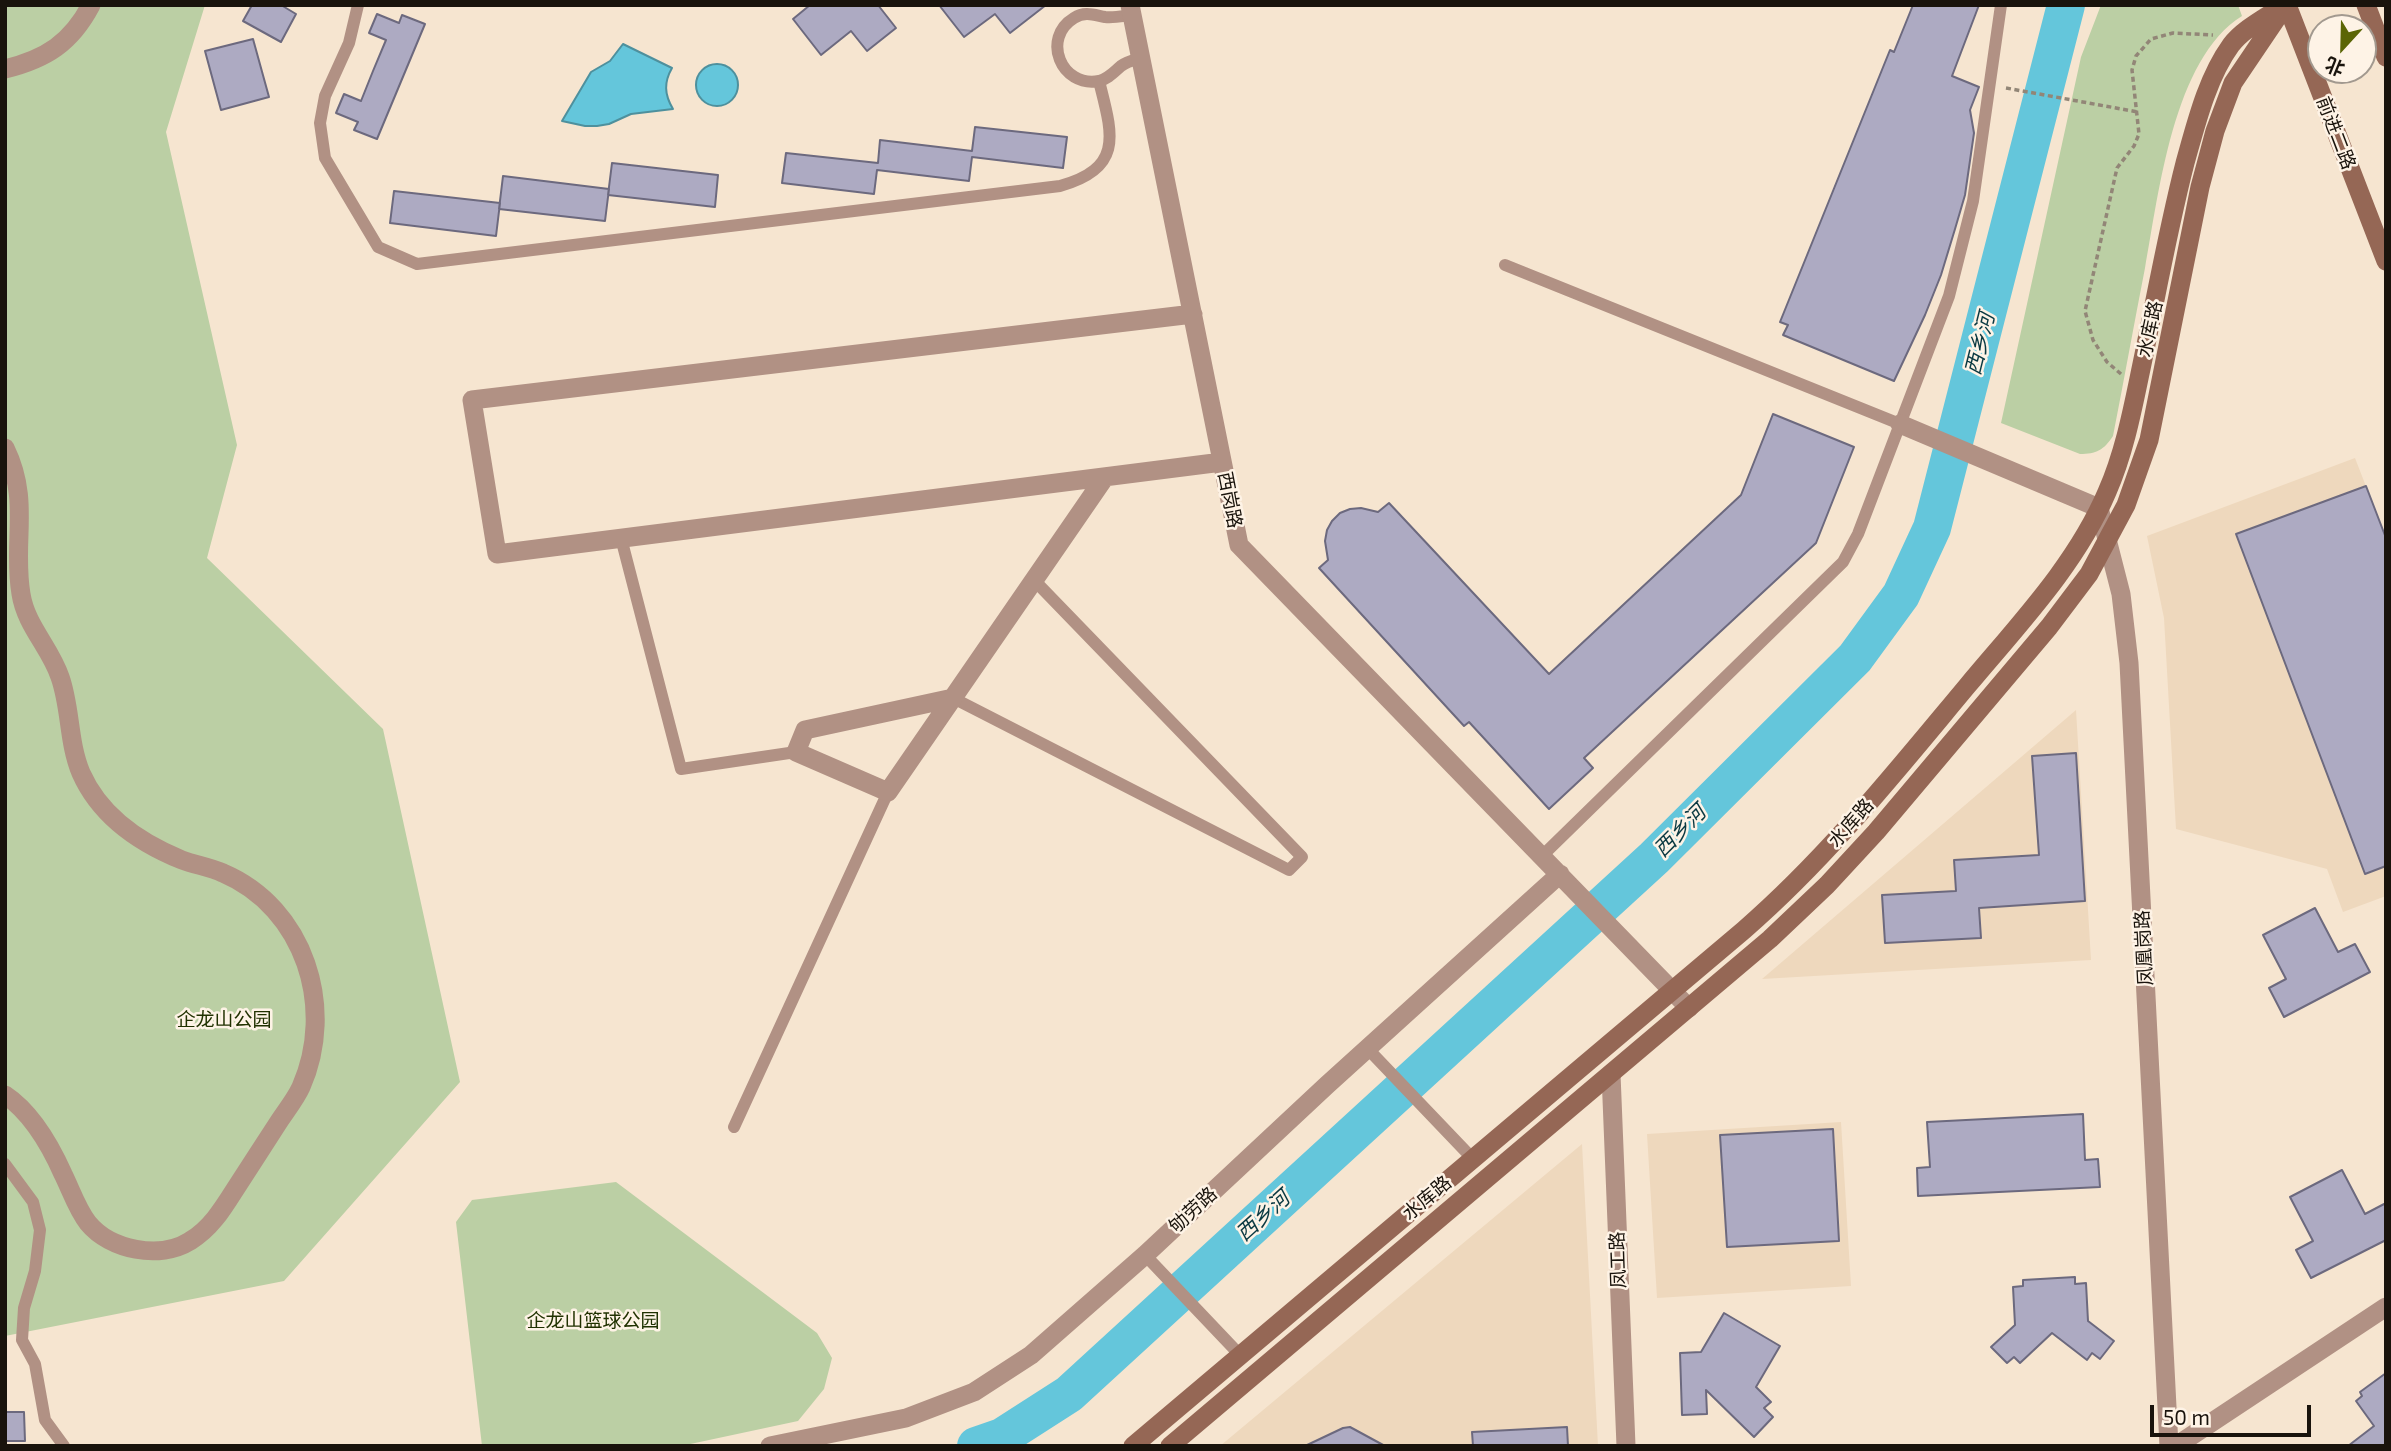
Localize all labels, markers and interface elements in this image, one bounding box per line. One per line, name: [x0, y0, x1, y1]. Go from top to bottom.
north arrow: [2307, 14, 2377, 84]
text: 北: [2322, 53, 2348, 81]
street label: 前进二路: [2312, 93, 2360, 173]
street label: 水库路: [2133, 299, 2167, 359]
water label: 西乡河: [1960, 310, 2000, 378]
street label: 西岗路: [1213, 470, 1247, 530]
street label: 水库路: [1824, 794, 1878, 852]
water label: 西乡河: [1649, 800, 1711, 862]
street label: 凤凰岗路: [2131, 909, 2157, 987]
park label: 企龙山公园: [177, 1009, 271, 1031]
street label: 水库路: [1398, 1171, 1456, 1225]
street label: 劬劳路: [1164, 1182, 1222, 1238]
water label: 西乡河: [1231, 1186, 1295, 1246]
street label: 凤工路: [1606, 1231, 1630, 1289]
park label: 企龙山篮球公园: [527, 1310, 659, 1332]
scale bar: [2153, 1392, 2314, 1436]
text: 50 m: [2163, 1404, 2210, 1429]

